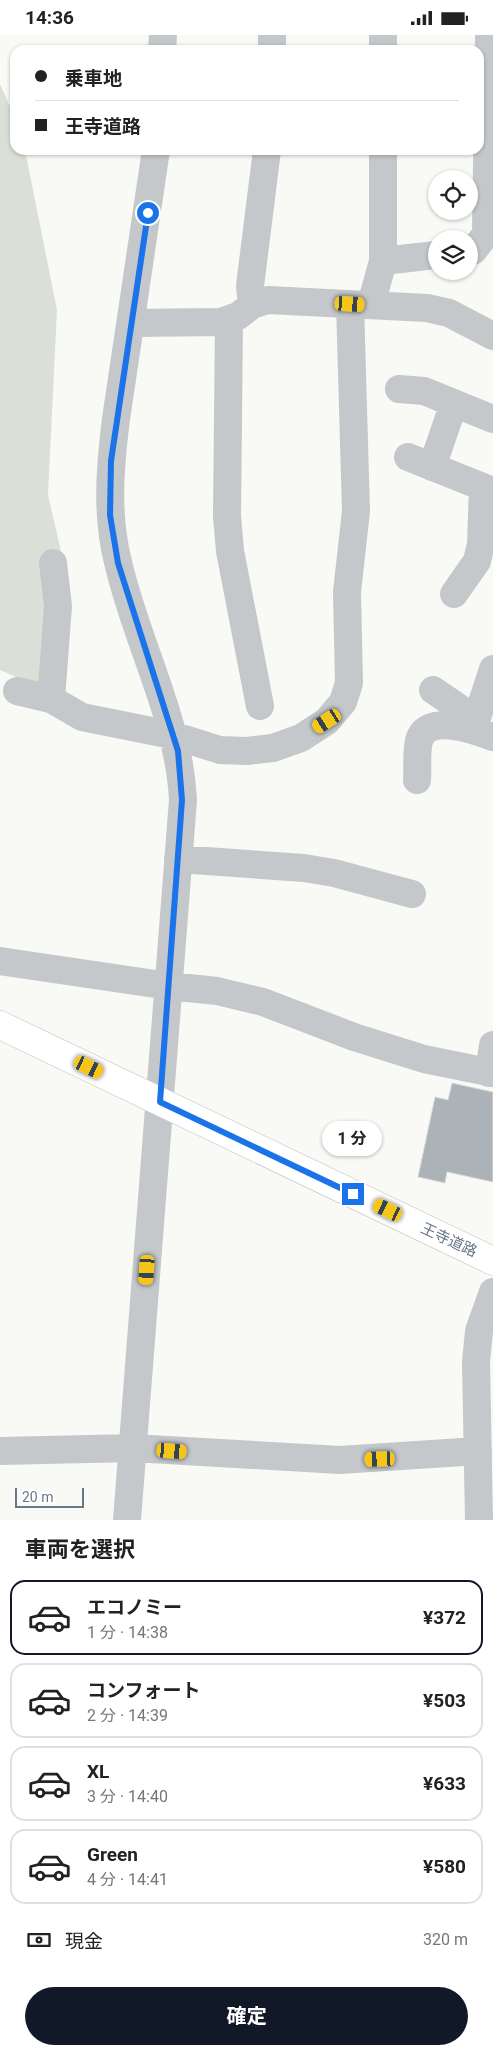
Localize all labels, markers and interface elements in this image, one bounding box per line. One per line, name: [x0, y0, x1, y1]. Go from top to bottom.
text: 14:36: [25, 6, 74, 29]
text: 乗車地: [65, 67, 122, 90]
text: 王寺道路: [65, 115, 141, 138]
map controls: [428, 170, 478, 280]
button: locate: [428, 170, 478, 220]
route start: [137, 202, 159, 224]
button: layers: [428, 230, 478, 280]
car: [334, 296, 365, 312]
car: [310, 707, 343, 735]
car: [72, 1054, 105, 1080]
callout: 1 分: [323, 1121, 383, 1157]
text: 1 分: [337, 1129, 367, 1148]
route end: [342, 1183, 364, 1205]
car: [371, 1197, 404, 1223]
street label: 王寺道路: [418, 1219, 480, 1261]
car: [138, 1255, 155, 1285]
car: [156, 1442, 187, 1460]
car: [364, 1451, 395, 1467]
scale bar: [15, 1485, 84, 1508]
text: 20 m: [22, 1489, 54, 1505]
text: 車両を選択: [25, 1537, 135, 1562]
icon: car: [27, 1595, 72, 1640]
text: エコノミー: [87, 1596, 182, 1619]
text: ¥372: [423, 1606, 466, 1629]
text: 1 分 · 14:38: [87, 1623, 168, 1642]
icon: car: [27, 1678, 72, 1723]
text: コンフォート: [87, 1679, 200, 1702]
text: ¥503: [423, 1689, 466, 1712]
text: 2 分 · 14:39: [87, 1706, 168, 1725]
text: XL: [87, 1760, 109, 1783]
icon: car: [27, 1761, 72, 1806]
text: ¥633: [423, 1772, 466, 1795]
text: 3 分 · 14:40: [87, 1787, 168, 1806]
text: Green: [87, 1843, 138, 1866]
icon: car: [27, 1844, 72, 1889]
text: ¥580: [423, 1855, 466, 1878]
text: 4 分 · 14:41: [87, 1870, 168, 1889]
icon: cash: [25, 1926, 53, 1954]
text: 現金: [65, 1930, 103, 1953]
text: 320 m: [423, 1930, 468, 1949]
button: 確定: [25, 1987, 468, 2045]

